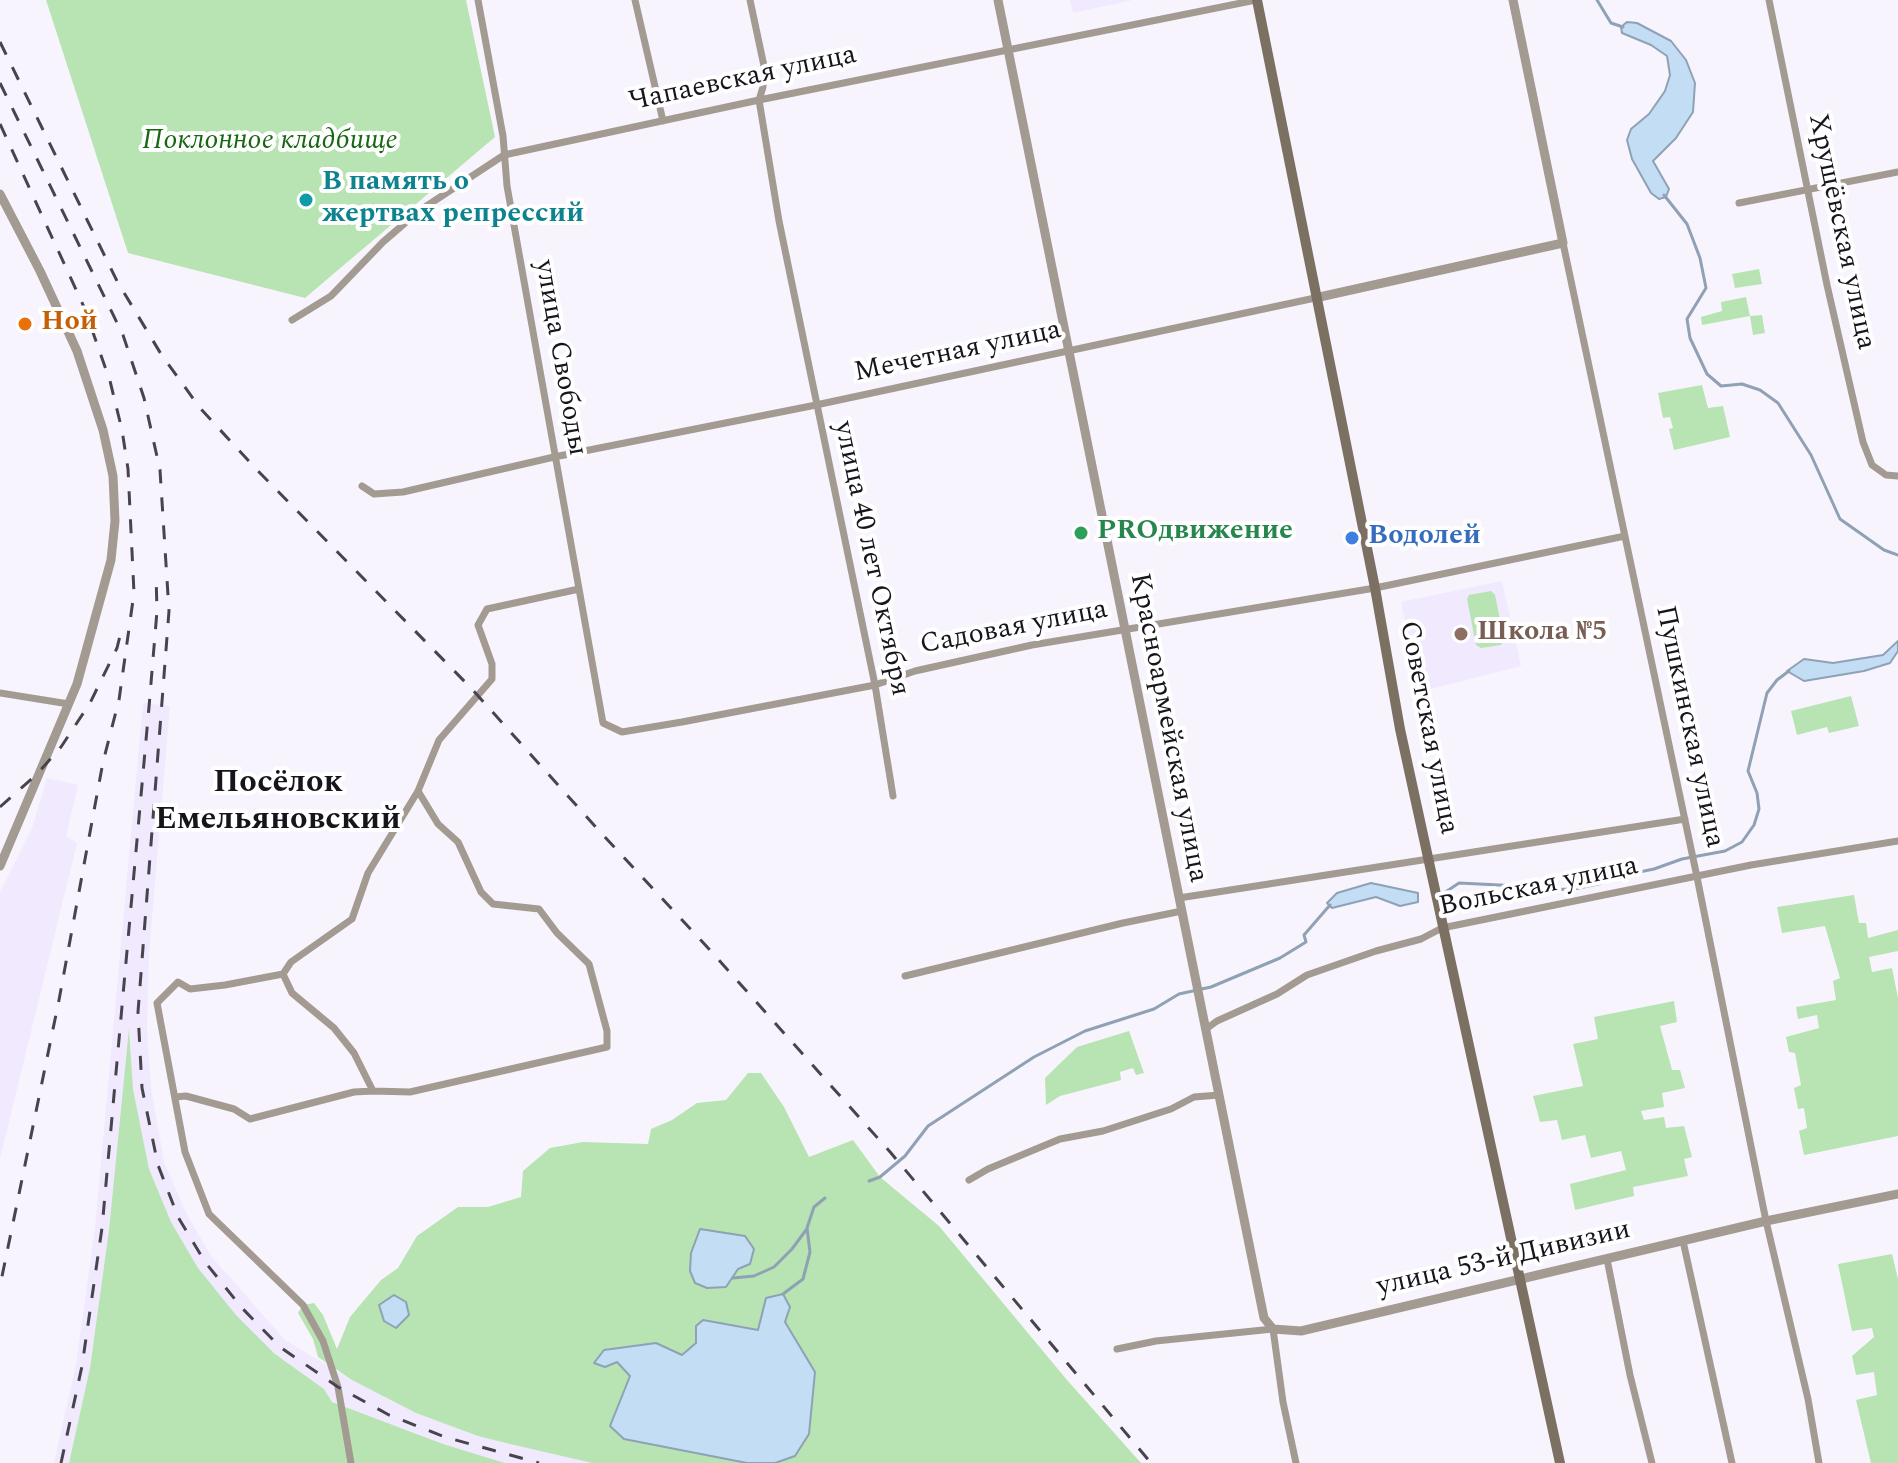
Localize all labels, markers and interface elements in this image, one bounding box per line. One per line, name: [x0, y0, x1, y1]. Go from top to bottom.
street label: Чапаевская улица: [626, 40, 860, 120]
street label: Хрущёвская улица: [1799, 111, 1881, 353]
park label: Поклонное кладбище: [142, 126, 398, 160]
place label: В память о жертвах репрессий: [322, 167, 584, 233]
marker: В память о жертвах репрессий: [297, 191, 315, 209]
street label: улица Свободы: [525, 258, 593, 458]
place label: Ной: [41, 307, 98, 341]
marker: Ной: [16, 315, 34, 333]
street label: Мечетная улица: [851, 315, 1065, 391]
street label: улица 40 лет Октября: [824, 419, 916, 699]
place label: PROдвижение: [1097, 516, 1293, 550]
place label: Водолей: [1368, 521, 1481, 555]
marker: PROдвижение: [1072, 524, 1090, 542]
marker: Водолей: [1343, 529, 1361, 547]
street label: Красноармейская улица: [1121, 570, 1213, 886]
street label: Садовая улица: [917, 594, 1111, 664]
street label: Пушкинская улица: [1646, 603, 1730, 851]
place label: Школа №5: [1477, 617, 1608, 651]
street label: Советская улица: [1390, 619, 1464, 837]
marker: Школа №5: [1452, 625, 1470, 643]
district label: Посёлок Емельяновский: [155, 766, 401, 841]
street label: Вольская улица: [1436, 851, 1642, 925]
street label: улица 53-й Дивизии: [1374, 1215, 1634, 1305]

